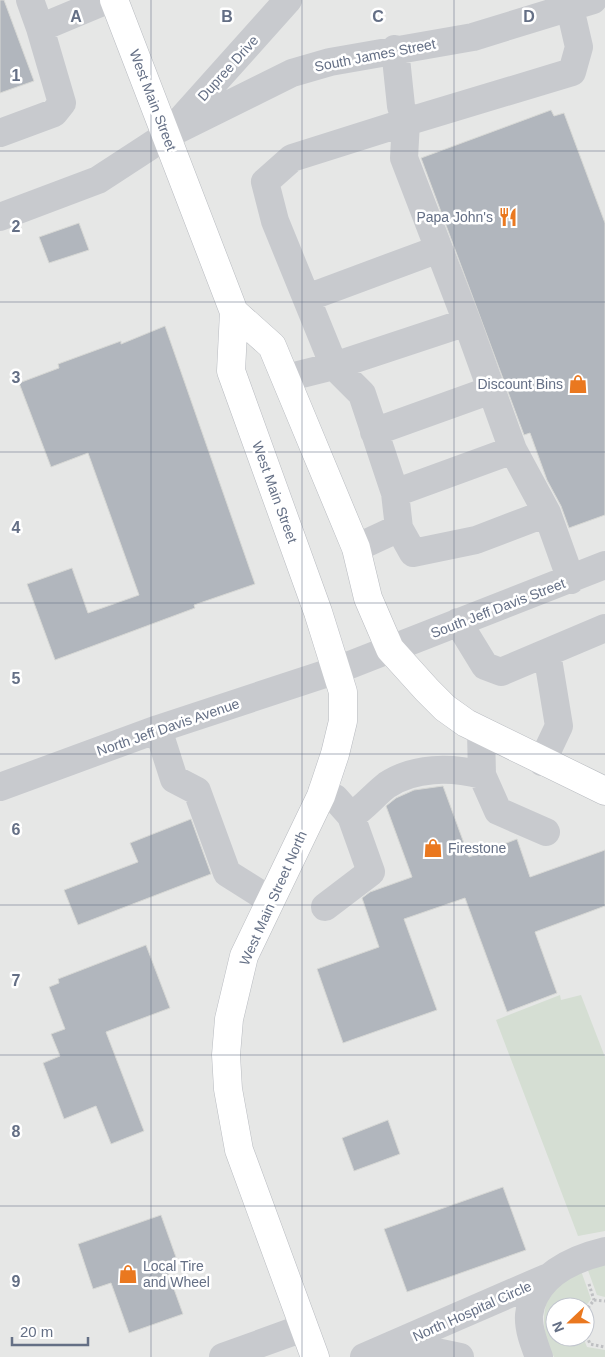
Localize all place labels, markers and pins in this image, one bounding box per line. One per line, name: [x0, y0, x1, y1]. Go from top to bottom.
restaurant icon: Papa John's: [497, 206, 519, 228]
place label: Papa John's: [416, 209, 493, 225]
shop icon: Discount Bins: [567, 373, 589, 395]
place label: Discount Bins: [477, 376, 563, 392]
shop icon: Firestone: [422, 837, 444, 859]
place label: Firestone: [448, 840, 507, 856]
place label: Local Tire and Wheel: [143, 1258, 210, 1290]
shop icon: Local Tire and Wheel: [117, 1263, 139, 1285]

